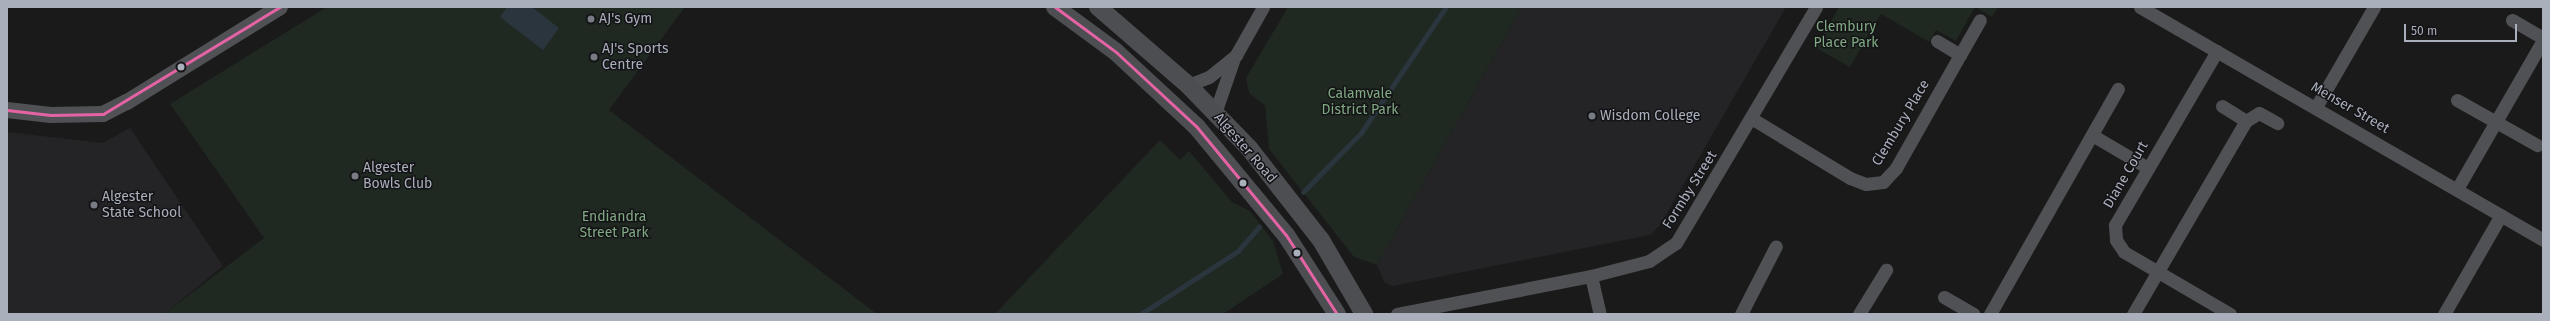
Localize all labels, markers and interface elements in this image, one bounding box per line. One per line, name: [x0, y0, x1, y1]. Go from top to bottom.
place label: AJ's Gym: [599, 11, 652, 27]
marker: AJ's Gym: [586, 14, 596, 24]
scale bar: [2406, 16, 2519, 42]
park label: Clembury Place Park: [1814, 19, 1878, 52]
text: 50 m: [2411, 24, 2437, 38]
place label: AJ's Sports Centre: [602, 41, 669, 74]
marker: AJ's Sports Centre: [589, 52, 599, 62]
unlabelled marker: [176, 62, 186, 72]
street label: Clembury Place: [1869, 77, 1933, 169]
street label: Menser Street: [2308, 79, 2392, 137]
park label: Calamvale District Park: [1322, 86, 1398, 118]
place label: Wisdom College: [1600, 108, 1700, 124]
street label: Algester Road: [1210, 110, 1280, 186]
marker: Wisdom College: [1587, 111, 1597, 121]
street label: Diane Court: [2100, 139, 2152, 211]
street label: Formby Street: [1659, 148, 1721, 232]
place label: Algester Bowls Club: [363, 160, 432, 192]
marker: Algester Bowls Club: [350, 171, 360, 181]
unlabelled marker: [1238, 178, 1248, 188]
place label: Algester State School: [102, 189, 181, 222]
marker: Algester State School: [89, 200, 99, 210]
park label: Endiandra Street Park: [579, 209, 649, 242]
unlabelled marker: [1292, 248, 1302, 258]

